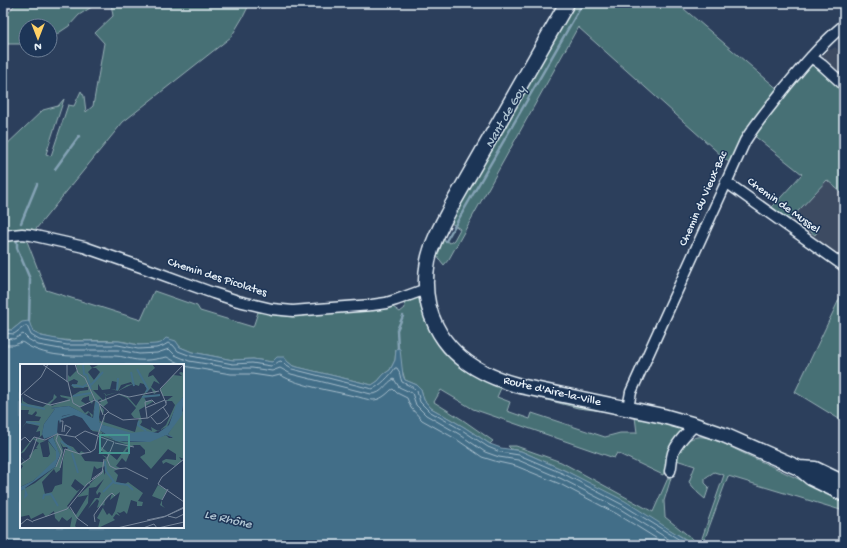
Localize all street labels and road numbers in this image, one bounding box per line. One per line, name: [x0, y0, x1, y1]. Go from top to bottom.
street label: Chemin du Vieux-Bac: [677, 149, 732, 249]
street label: Chemin de Mussel: [744, 175, 822, 237]
street label: Chemin des Picolates: [166, 255, 269, 301]
street label: Route d'Aire-la-Ville: [502, 374, 603, 410]

